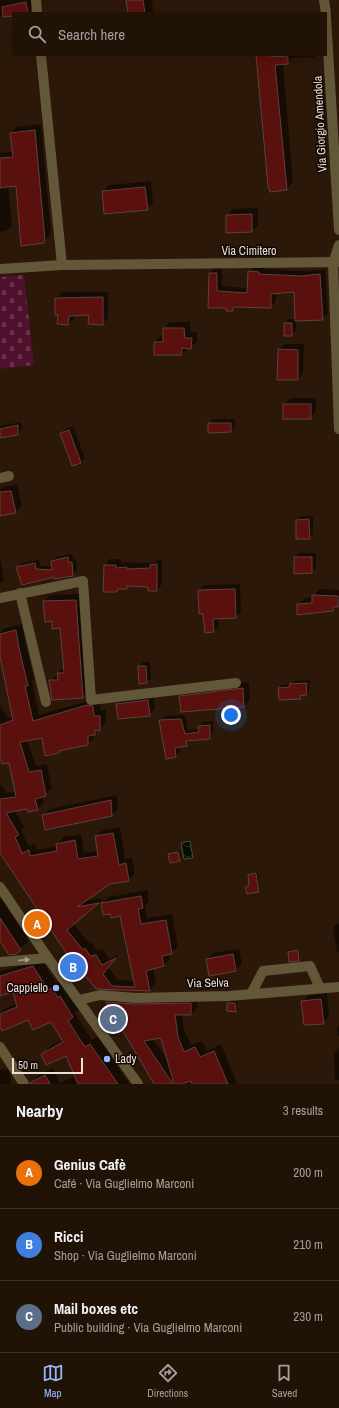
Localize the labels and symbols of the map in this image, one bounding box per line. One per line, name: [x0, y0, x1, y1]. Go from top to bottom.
street label: Via Giorgio Amendola: [309, 75, 331, 173]
street label: Via Cimitero: [221, 243, 277, 259]
your location: [221, 705, 241, 725]
pin: A: [24, 909, 50, 939]
pin: B: [60, 952, 86, 982]
one-way arrow: [18, 956, 30, 963]
street label: Via Selva: [187, 975, 230, 991]
place label: Cappiello: [6, 980, 48, 996]
marker: Cappiello: [51, 983, 61, 993]
pin: C: [100, 1004, 126, 1034]
place label: Lady: [115, 1051, 136, 1067]
marker: Lady: [102, 1054, 112, 1064]
scale bar: [12, 1056, 83, 1075]

